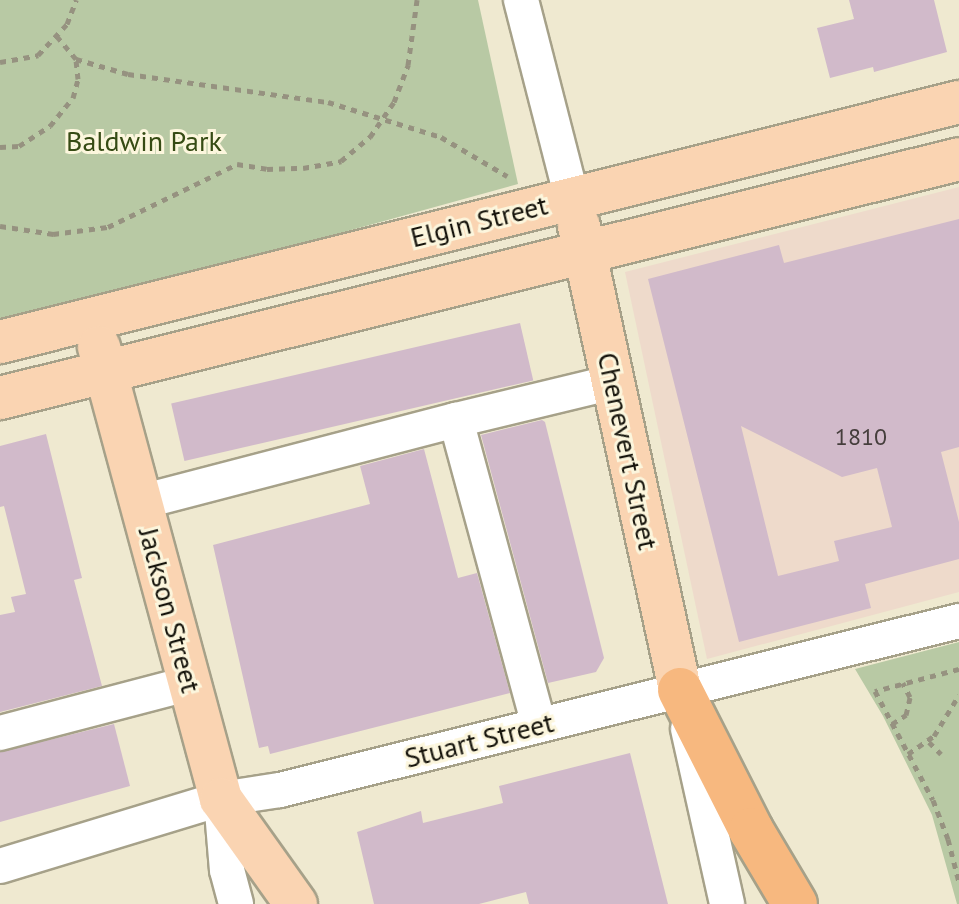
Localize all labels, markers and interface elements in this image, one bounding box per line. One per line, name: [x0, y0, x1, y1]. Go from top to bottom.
park label: Baldwin Park: [66, 124, 222, 158]
street label: Elgin Street: [407, 188, 551, 254]
street label: Chenevert Street: [591, 349, 665, 553]
house number: 1810: [835, 423, 887, 451]
street label: Jackson Street: [132, 524, 208, 696]
street label: Stuart Street: [401, 705, 557, 775]

